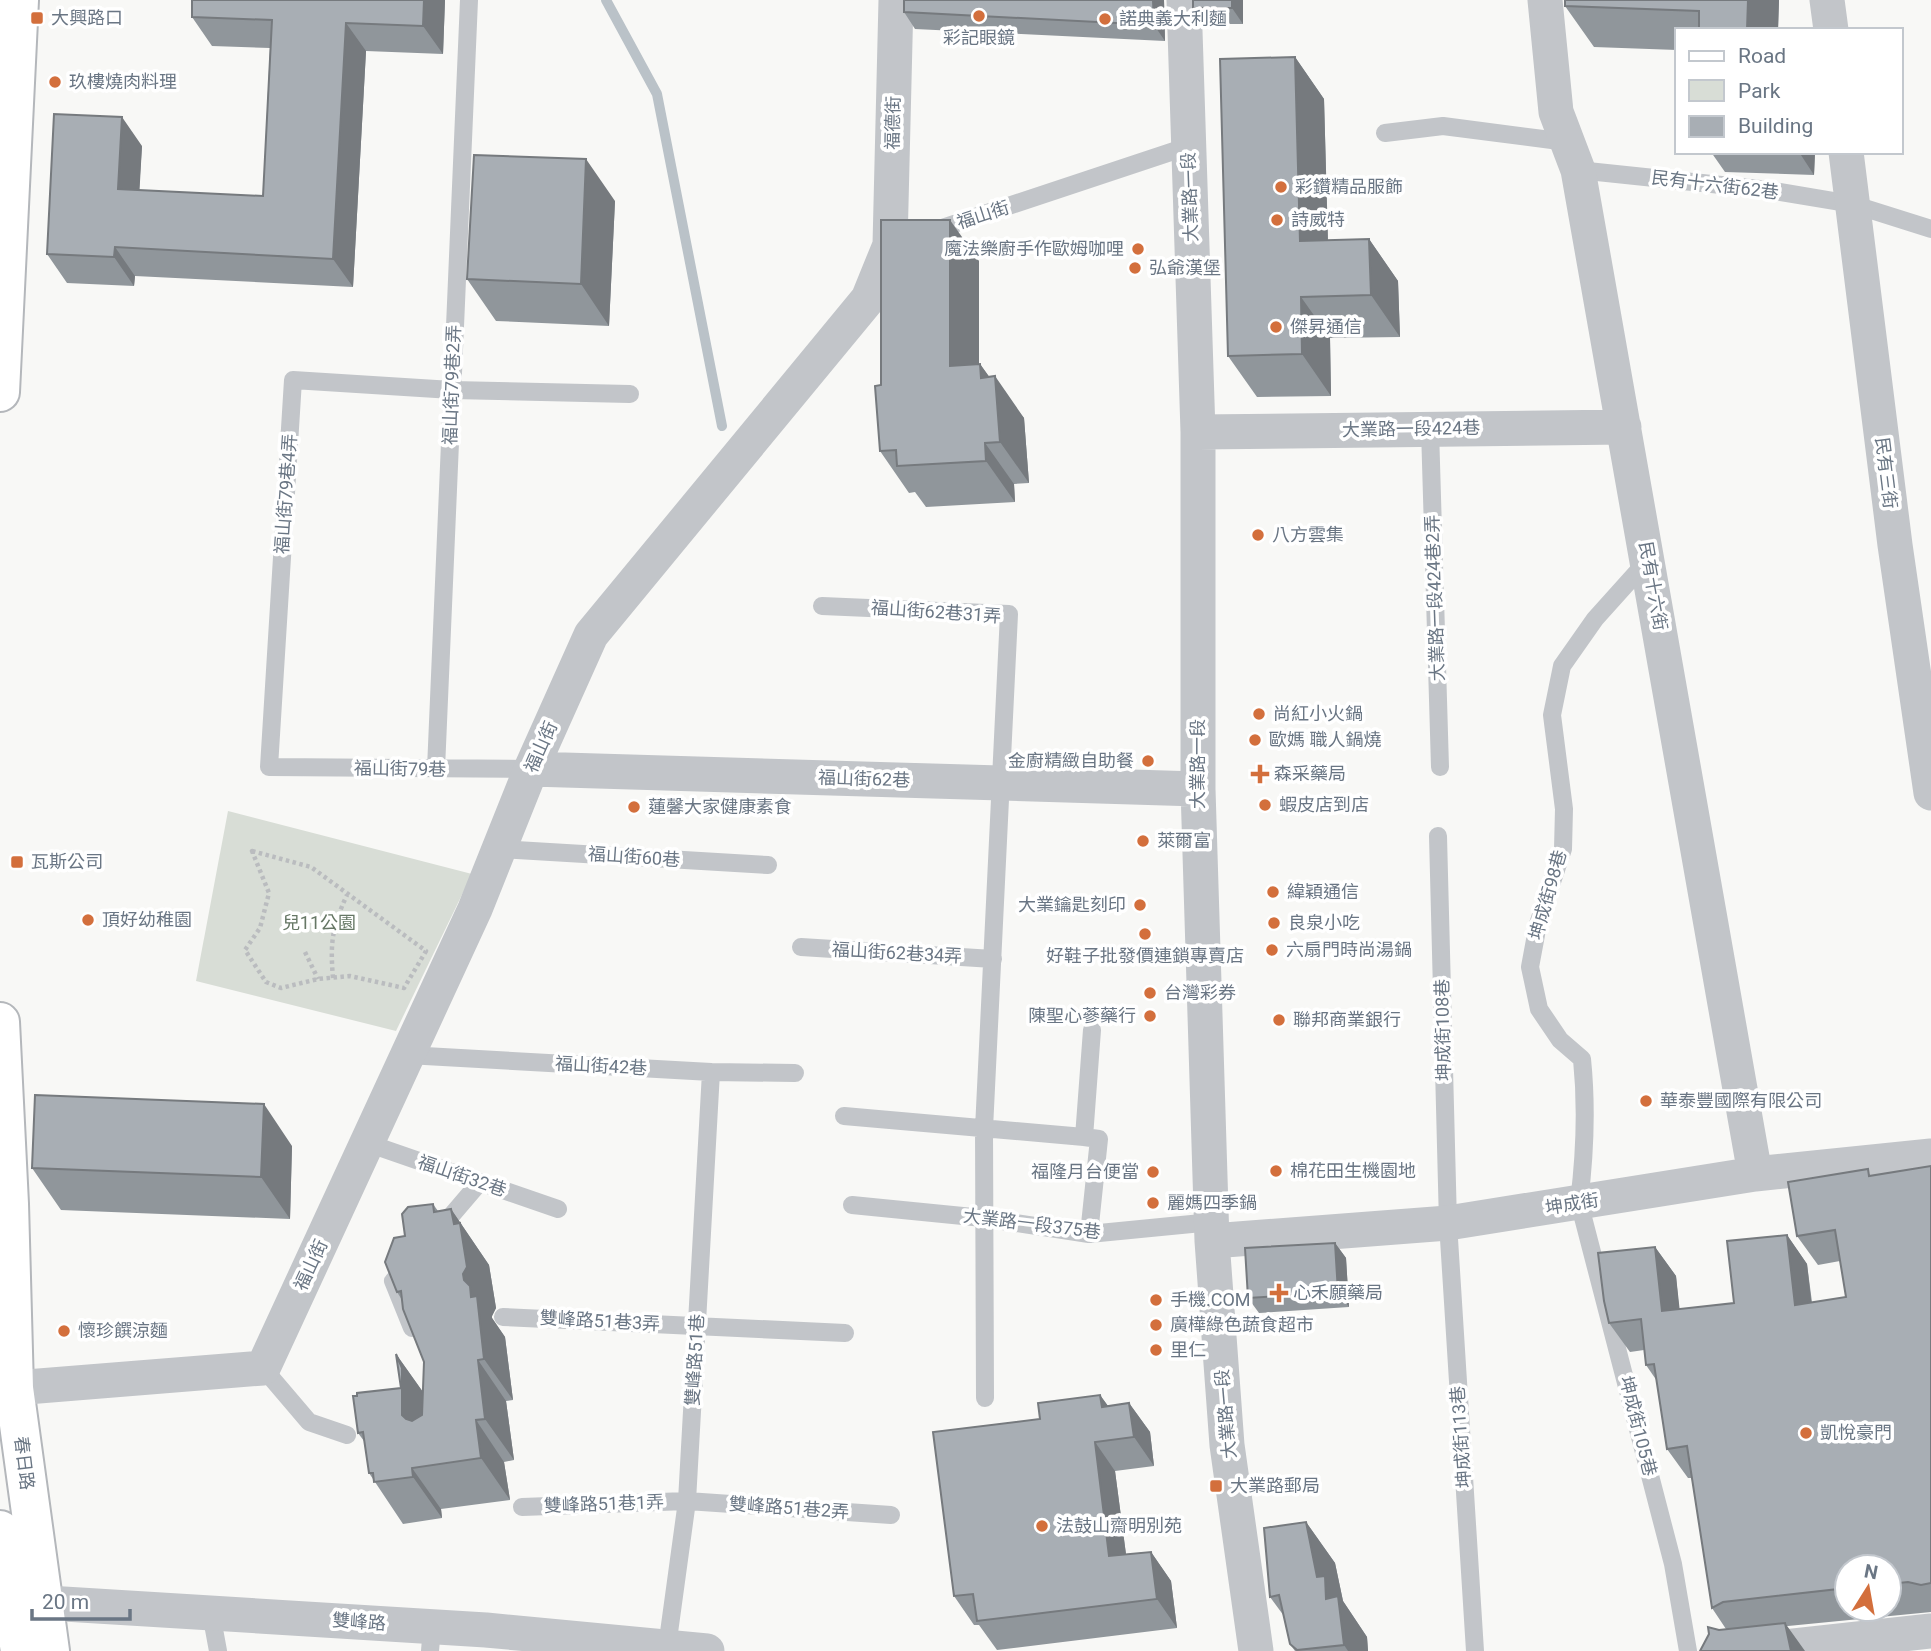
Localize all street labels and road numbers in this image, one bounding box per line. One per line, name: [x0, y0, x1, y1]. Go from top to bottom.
street label: 福德街: [882, 96, 903, 150]
street label: 大業路一段: [1177, 152, 1202, 242]
street label: 民有十六街62巷: [1650, 166, 1780, 203]
street label: 福山街: [954, 196, 1012, 233]
street label: 福山街79巷2弄: [439, 324, 464, 445]
street label: 大業路一段424巷: [1342, 417, 1480, 440]
street label: 福山街79巷4弄: [271, 433, 300, 555]
street label: 民有三街: [1872, 436, 1901, 510]
street label: 大業路一段424巷2弄: [1421, 514, 1448, 682]
street label: 民有十六街: [1635, 540, 1672, 632]
street label: 福山街62巷31弄: [870, 596, 1002, 627]
street label: 福山街: [520, 718, 561, 776]
street label: 大業路一段: [1187, 719, 1208, 809]
street label: 福山街79巷: [354, 757, 446, 780]
street label: 福山街62巷: [818, 766, 910, 791]
street label: 福山街60巷: [587, 843, 681, 870]
street label: 坤成街98巷: [1525, 848, 1570, 942]
street label: 福山街62巷34弄: [831, 939, 963, 966]
street label: 坤成街108巷: [1431, 979, 1454, 1081]
street label: 福山街42巷: [554, 1053, 648, 1078]
street label: 福山街32巷: [415, 1151, 509, 1200]
street label: 坤成街: [1544, 1189, 1600, 1218]
street label: 大業路一段375巷: [962, 1205, 1102, 1242]
street label: 福山街: [290, 1236, 331, 1294]
street label: 雙峰路51巷3弄: [539, 1307, 661, 1334]
street label: 雙峰路51巷: [682, 1313, 707, 1407]
street label: 大業路一段: [1211, 1368, 1240, 1460]
street label: 坤成街105巷: [1616, 1374, 1661, 1478]
street label: 坤成街113巷: [1446, 1385, 1475, 1489]
street label: 春日路: [11, 1435, 38, 1491]
street label: 雙峰路51巷1弄: [543, 1491, 664, 1516]
street label: 雙峰路51巷2弄: [728, 1493, 850, 1522]
street label: 雙峰路: [331, 1609, 387, 1634]

